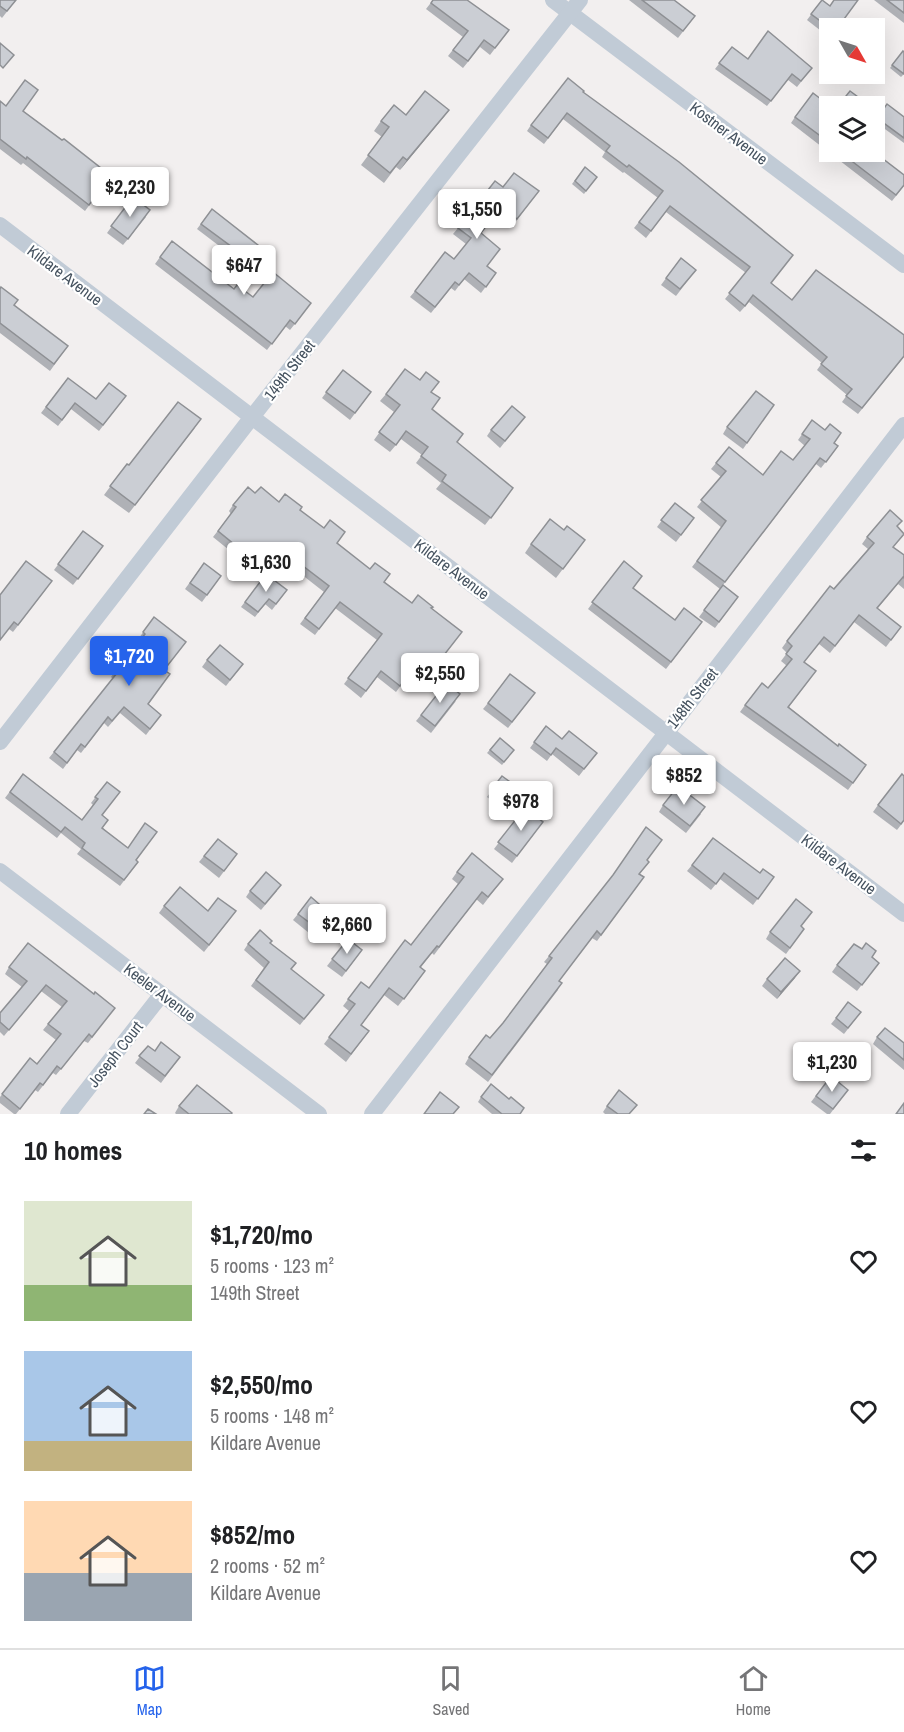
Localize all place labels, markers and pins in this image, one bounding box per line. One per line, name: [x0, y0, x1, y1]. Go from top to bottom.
pin: $2,230: [81, 167, 179, 218]
pin: $1,550: [428, 189, 526, 240]
pin: $647: [208, 245, 280, 296]
pin: $1,630: [217, 542, 315, 593]
pin: $1,720: [80, 636, 178, 687]
pin: $2,550: [391, 653, 489, 704]
pin: $852: [648, 755, 720, 806]
pin: $978: [485, 781, 557, 832]
pin: $2,660: [298, 904, 396, 955]
pin: $1,230: [783, 1042, 881, 1093]

